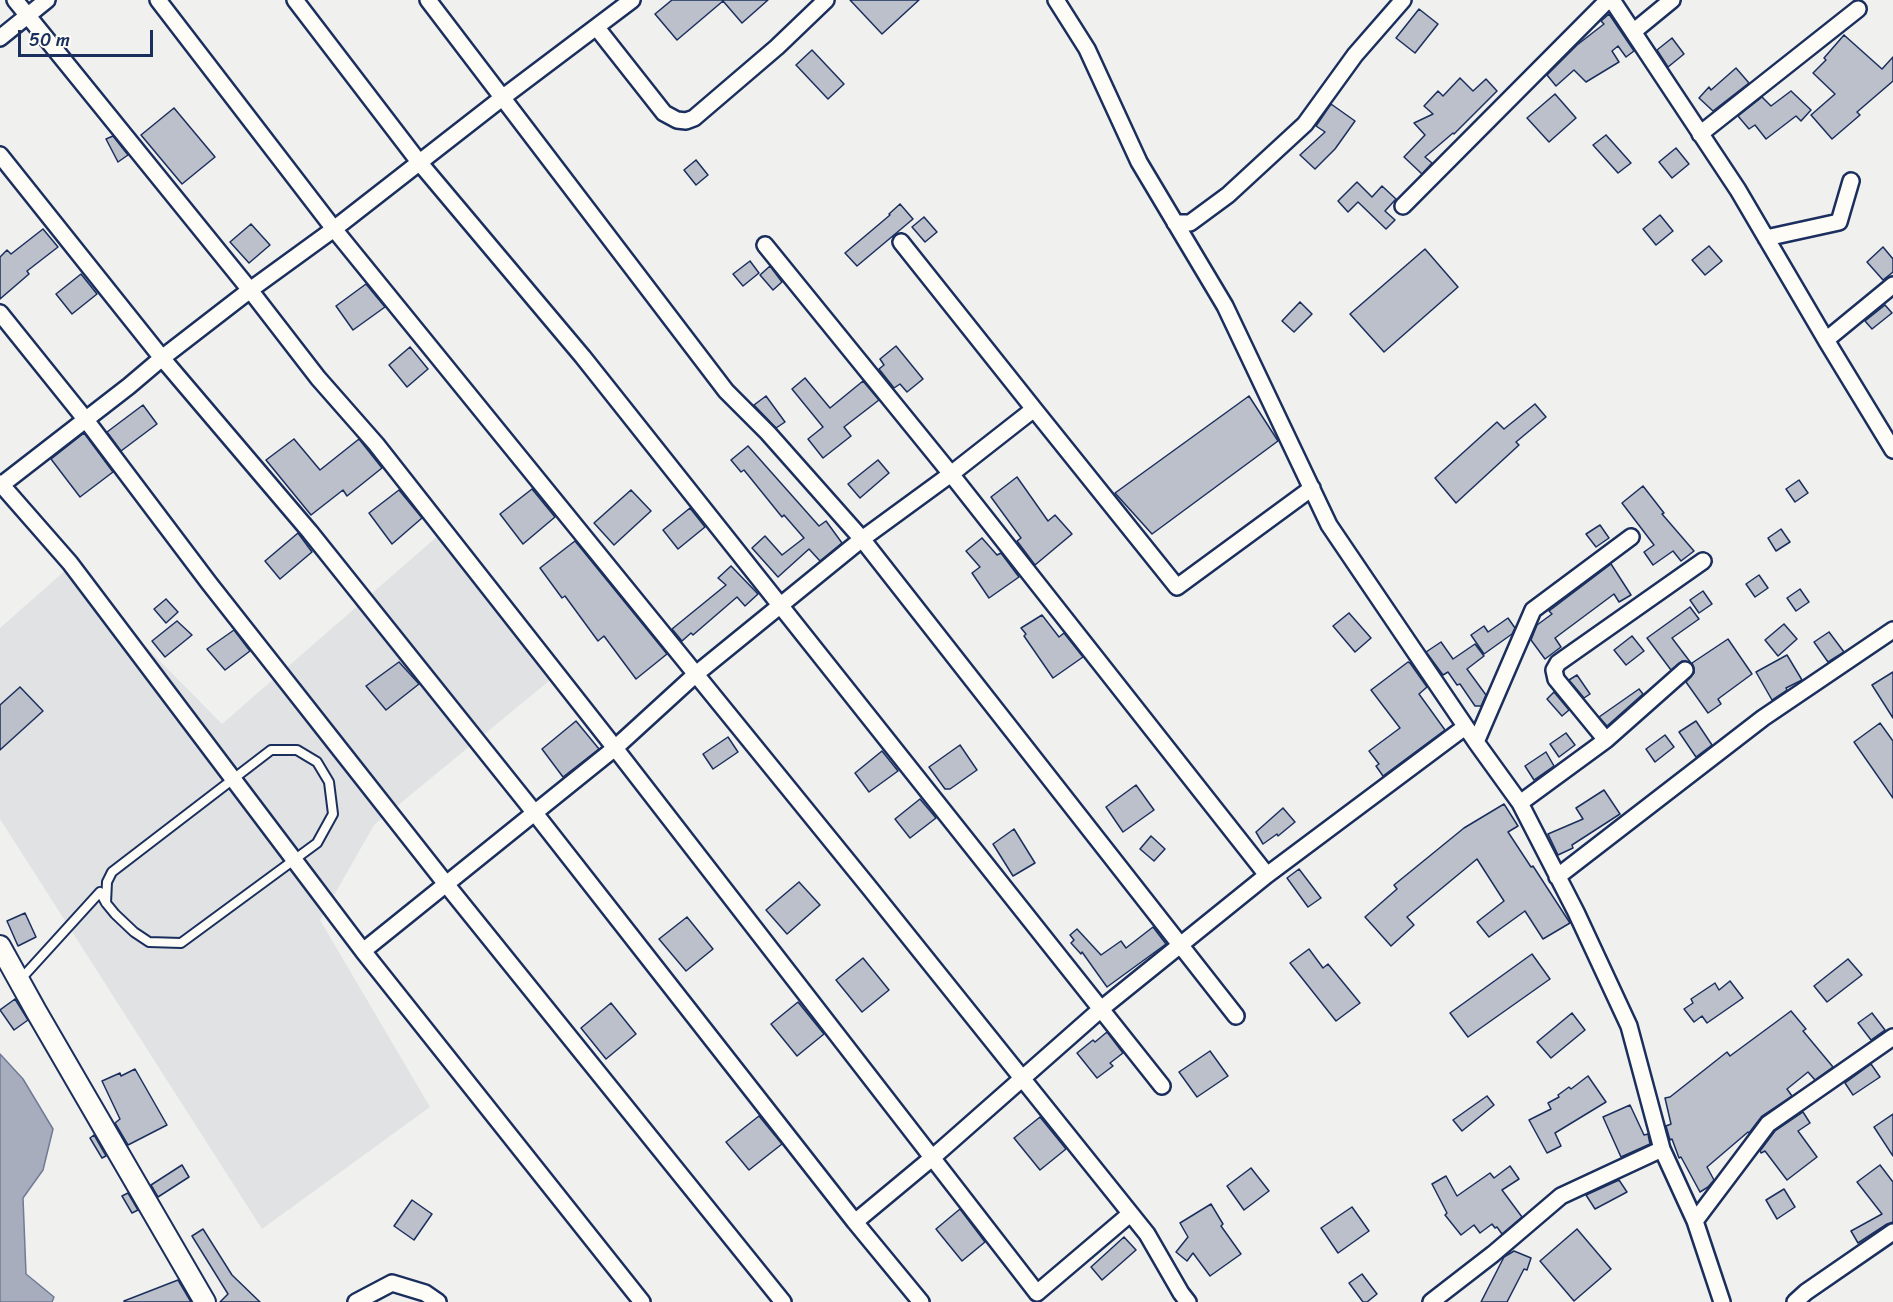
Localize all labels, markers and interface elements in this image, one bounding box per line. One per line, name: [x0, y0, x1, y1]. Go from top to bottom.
scale bar: [21, 18, 156, 56]
text: 50 m: [29, 24, 70, 56]

